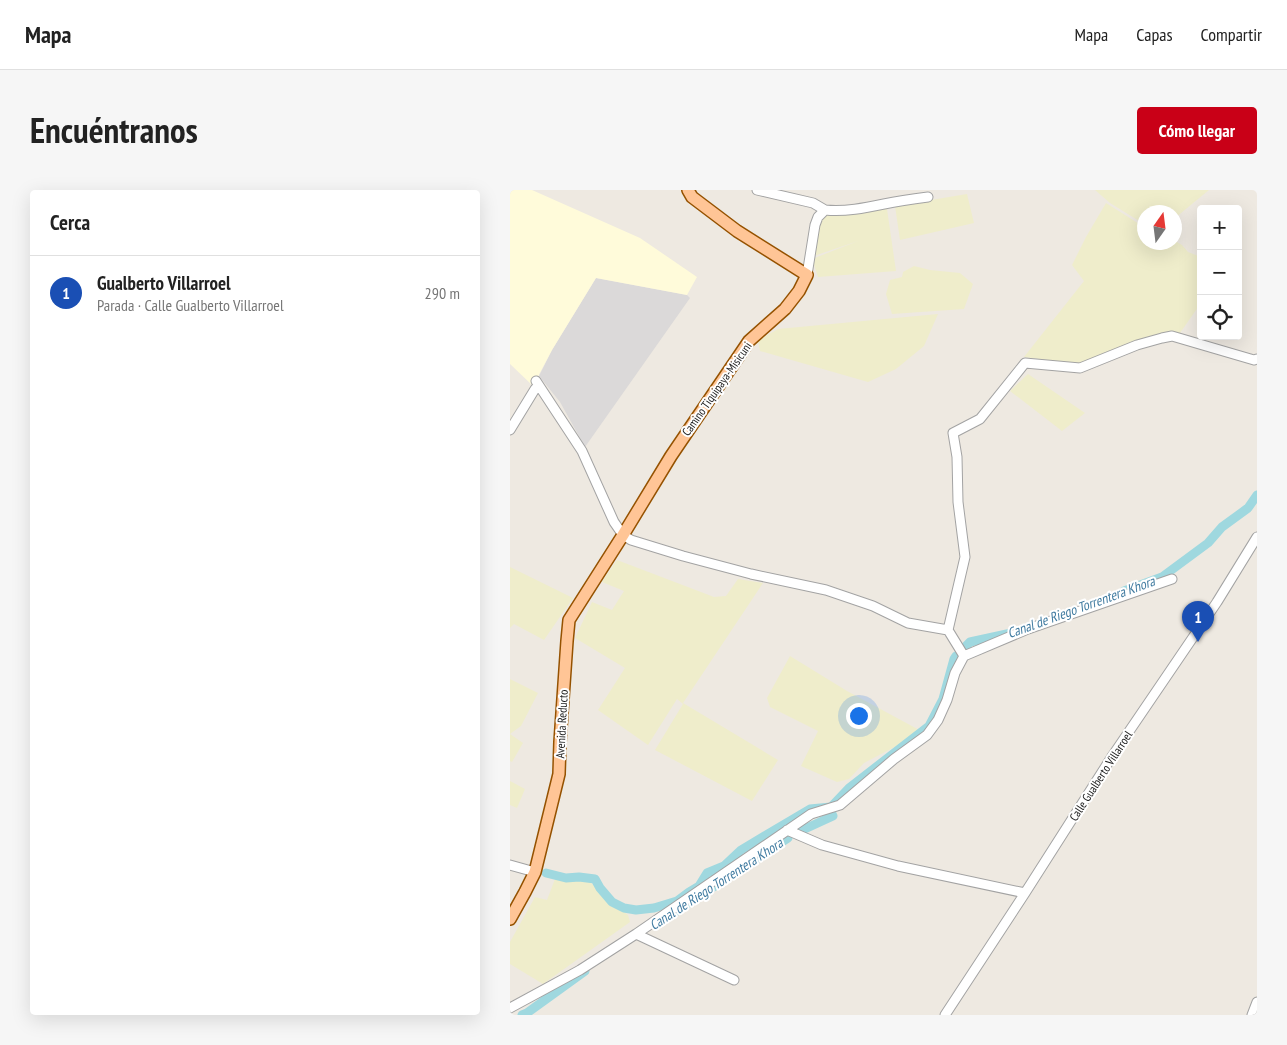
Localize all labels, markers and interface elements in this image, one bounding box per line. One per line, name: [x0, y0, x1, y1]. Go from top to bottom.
text: Mapa: [25, 19, 72, 50]
text: Mapa: [1075, 23, 1108, 46]
text: Capas: [1136, 23, 1173, 46]
text: Compartir: [1201, 23, 1262, 46]
text: Encuéntranos: [30, 107, 198, 153]
button: Cómo llegar: [1137, 107, 1257, 154]
north arrow: [1137, 205, 1182, 250]
map controls: [1197, 205, 1242, 340]
button: +: [1197, 205, 1242, 250]
text: Cerca: [50, 209, 90, 236]
button: −: [1197, 250, 1242, 295]
text: Gualberto Villarroel: [97, 271, 231, 295]
text: 1: [62, 283, 70, 303]
text: 290 m: [425, 283, 460, 303]
text: Parada · Calle Gualberto Villarroel: [97, 295, 284, 315]
button: locate: [1197, 295, 1242, 340]
street label: Camino Tiquipaya-Misicuni: [679, 339, 755, 439]
water label: Canal de Riego Torrentera Khora: [1005, 571, 1159, 642]
pin: 1: [1182, 601, 1214, 642]
street label: Avenida Reducto: [552, 689, 571, 759]
your location: [846, 703, 872, 729]
street label: Calle Gualberto Villarroel: [1066, 728, 1135, 824]
water label: Canal de Riego Torrentera Khora: [646, 833, 787, 934]

